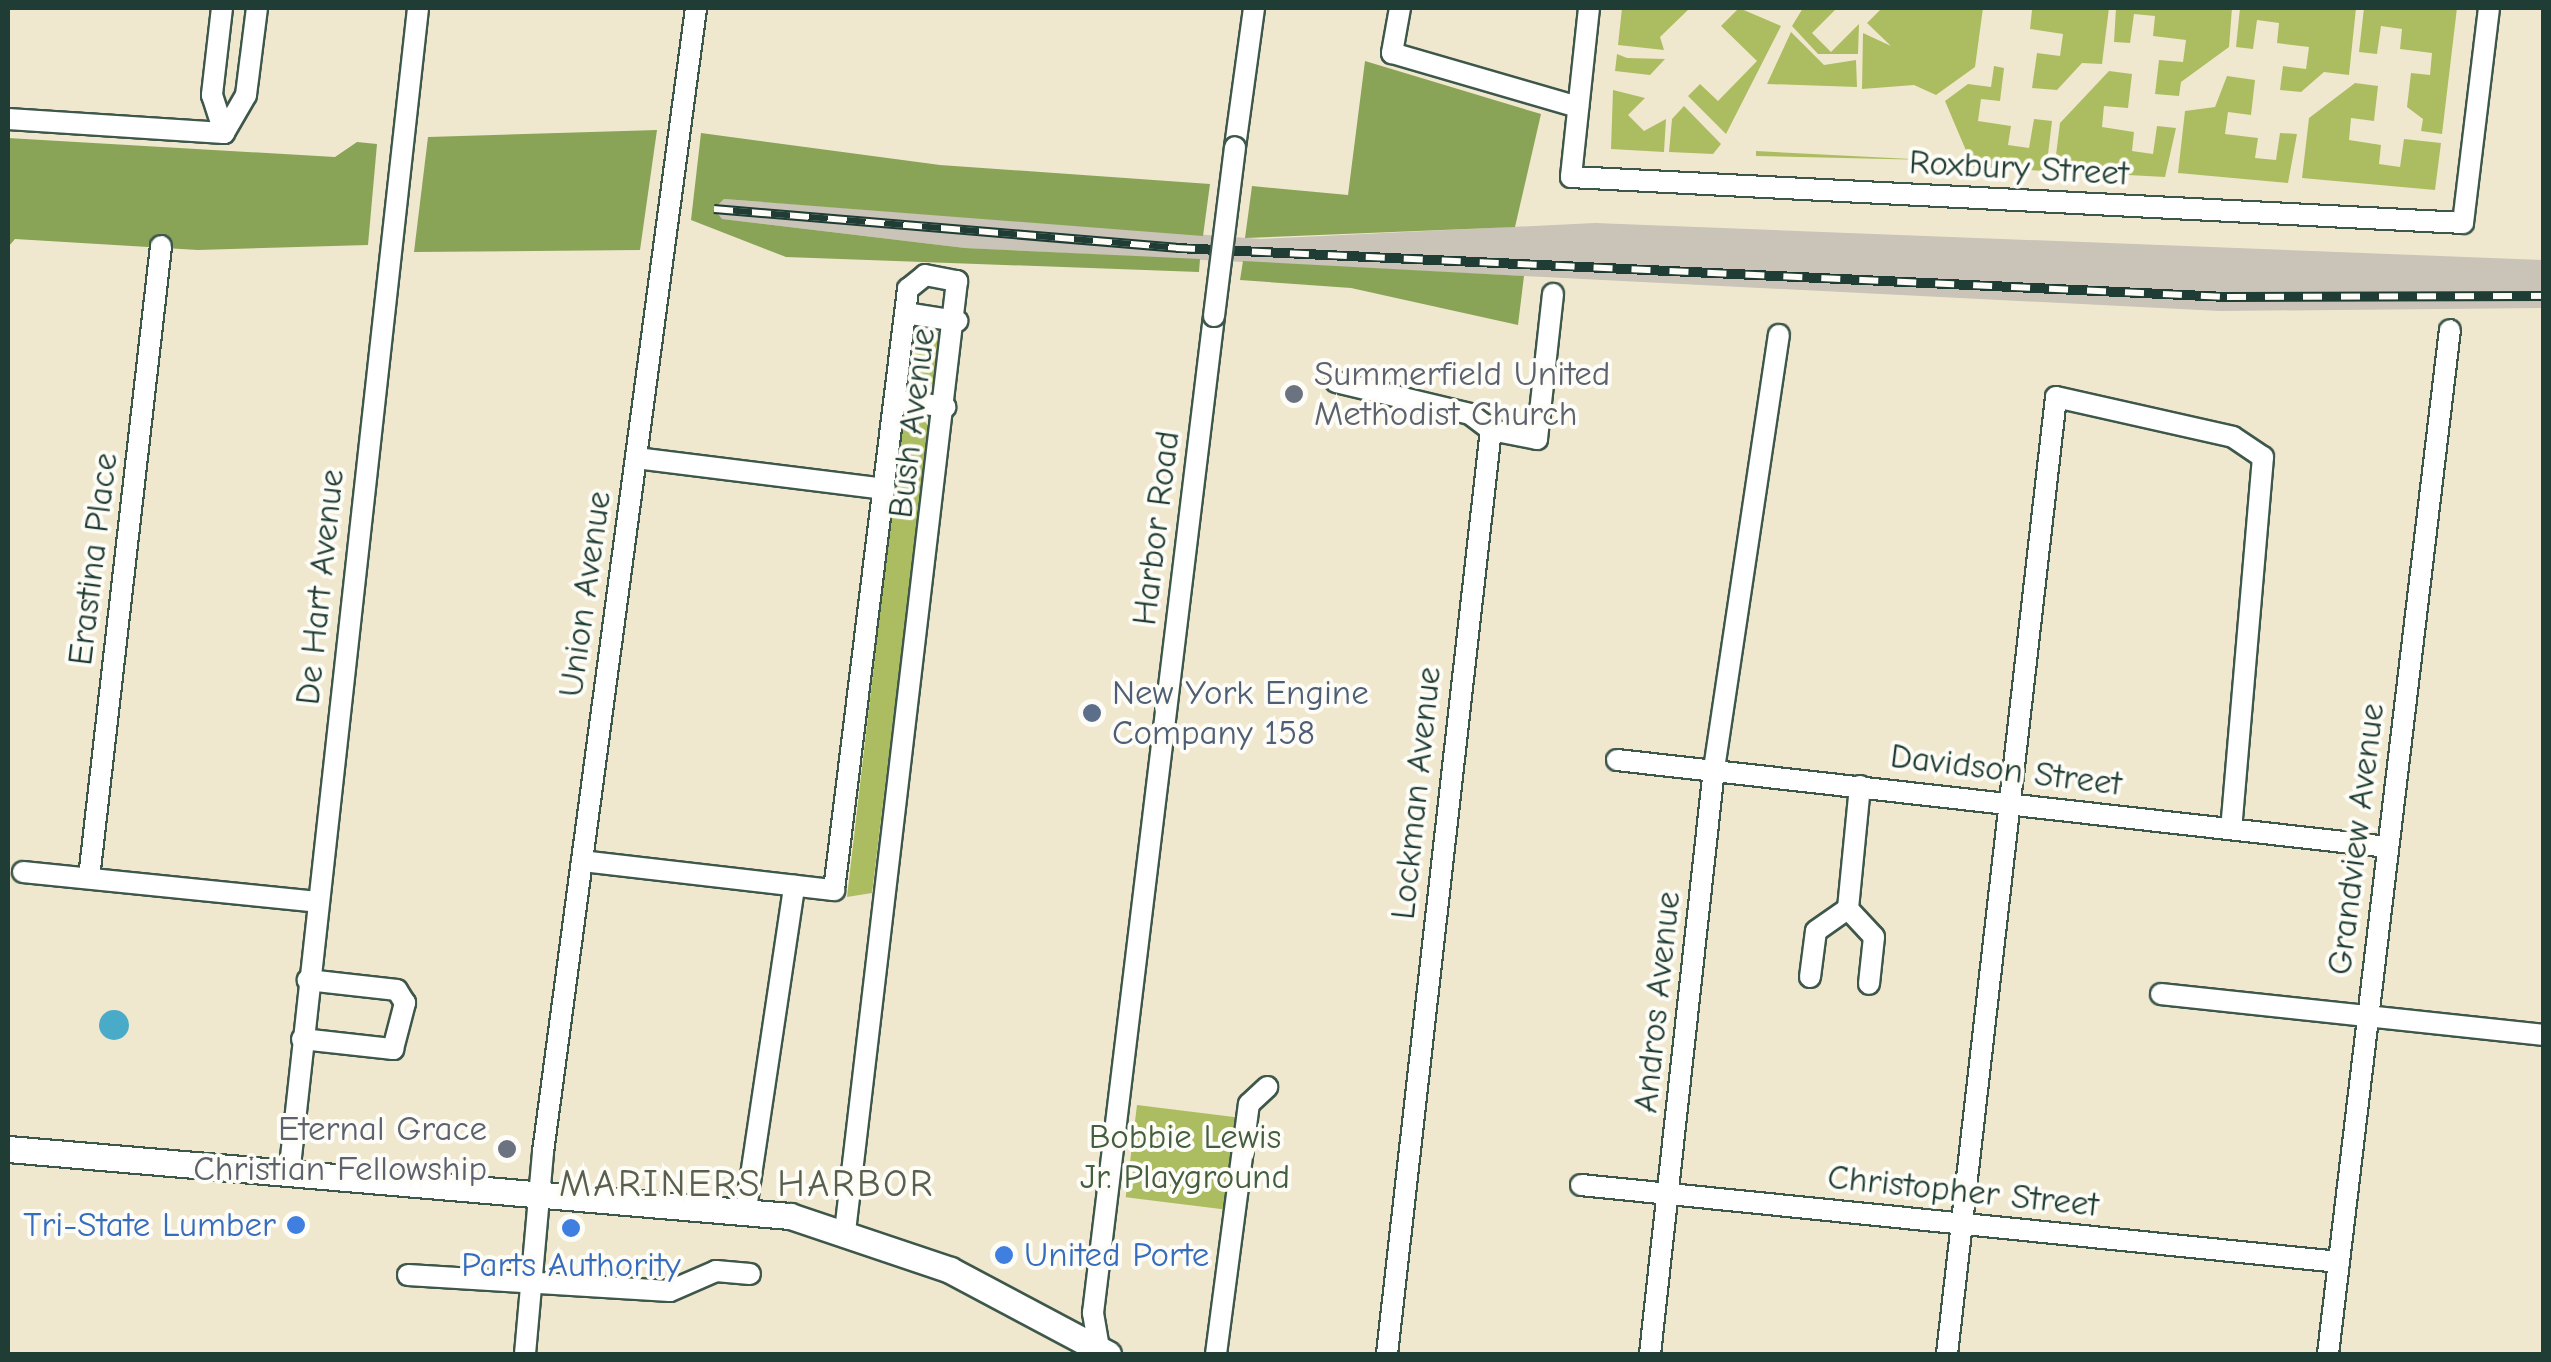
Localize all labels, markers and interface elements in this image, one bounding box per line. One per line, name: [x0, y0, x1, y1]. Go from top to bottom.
street label: Roxbury Street: [1908, 141, 2130, 195]
street label: Bush Avenue: [880, 326, 944, 520]
place label: Summerfield United Methodist Church: [1314, 353, 1610, 435]
marker: Summerfield United Methodist Church: [1283, 383, 1305, 405]
street label: Harbor Road: [1123, 428, 1189, 628]
street label: Erastina Place: [59, 450, 127, 668]
street label: De Hart Avenue: [287, 467, 353, 707]
street label: Union Avenue: [550, 488, 620, 700]
street label: Lockman Avenue: [1382, 665, 1450, 921]
place label: New York Engine Company 158: [1112, 672, 1369, 754]
street label: Grandview Avenue: [2318, 701, 2394, 977]
marker: New York Engine Company 158: [1081, 702, 1103, 724]
street label: Davidson Street: [1888, 735, 2124, 805]
street label: Andros Avenue: [1624, 889, 1690, 1115]
place label: Eternal Grace Christian Fellowship: [193, 1108, 487, 1190]
park label: Bobbie Lewis Jr. Playground: [1080, 1116, 1290, 1198]
marker: Eternal Grace Christian Fellowship: [496, 1138, 518, 1160]
street label: Christopher Street: [1825, 1156, 2101, 1226]
district label: MARINERS HARBOR: [559, 1162, 935, 1208]
place label: Tri-State Lumber: [23, 1204, 276, 1246]
marker: Tri-State Lumber: [285, 1214, 307, 1236]
marker: Parts Authority: [560, 1217, 582, 1239]
place label: United Porte: [1024, 1234, 1209, 1276]
place label: Parts Authority: [461, 1244, 681, 1286]
marker: United Porte: [993, 1244, 1015, 1266]

